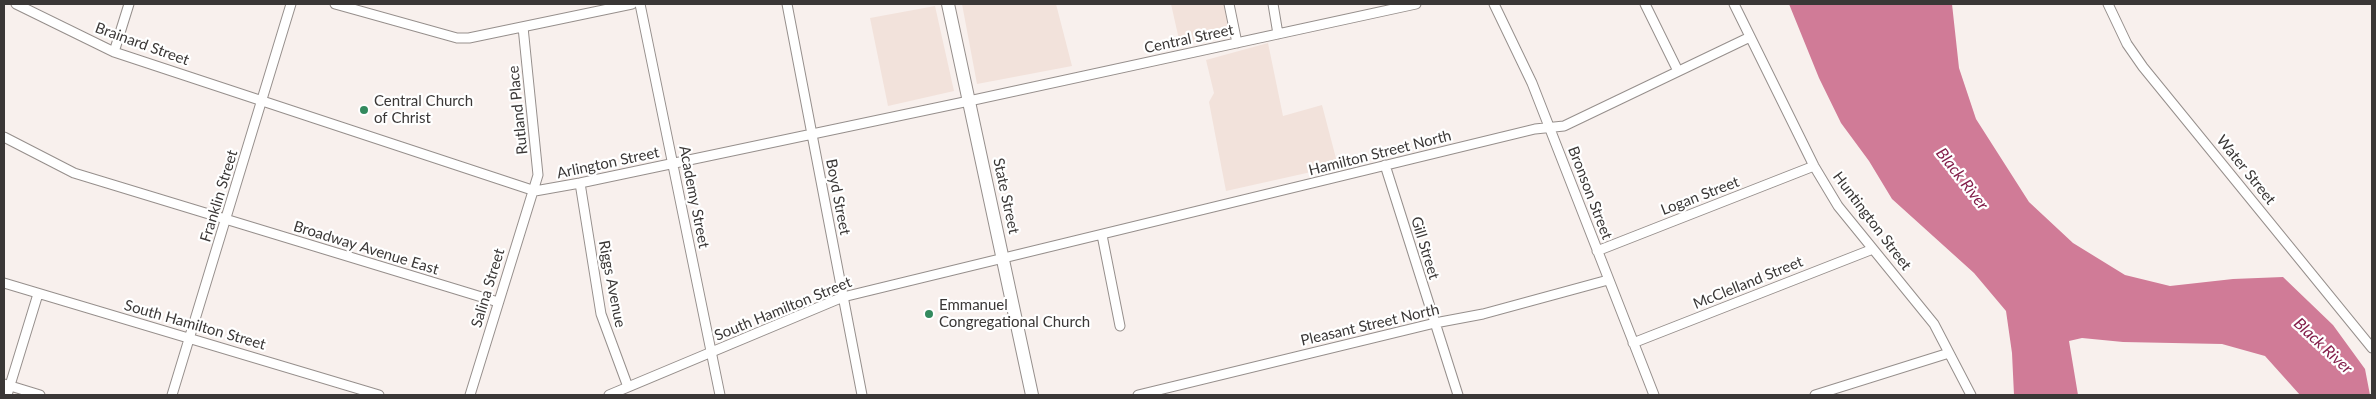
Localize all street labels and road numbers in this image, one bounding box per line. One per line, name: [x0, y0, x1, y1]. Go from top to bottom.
street label: Brainard Street: [93, 19, 191, 69]
street label: Central Street: [1143, 21, 1235, 57]
street label: Rutland Place: [504, 65, 532, 155]
street label: Hamilton Street North: [1307, 127, 1453, 179]
street label: Water Street: [2213, 132, 2279, 208]
street label: Arlington Street: [555, 143, 661, 183]
street label: Academy Street: [675, 144, 713, 250]
street label: Bronson Street: [1564, 144, 1616, 242]
street label: Franklin Street: [196, 148, 242, 244]
street label: State Street: [989, 156, 1023, 236]
street label: Boyd Street: [822, 157, 854, 237]
street label: Huntington Street: [1829, 168, 1915, 274]
street label: Logan Street: [1658, 173, 1742, 219]
street label: Gill Street: [1407, 214, 1443, 282]
street label: Broadway Avenue East: [291, 217, 441, 279]
street label: Riggs Avenue: [595, 239, 629, 329]
street label: Salina Street: [467, 246, 509, 330]
street label: McClelland Street: [1690, 253, 1806, 313]
street label: South Hamilton Street: [712, 273, 854, 345]
street label: South Hamilton Street: [122, 296, 268, 354]
street label: Pleasant Street North: [1299, 300, 1441, 350]

